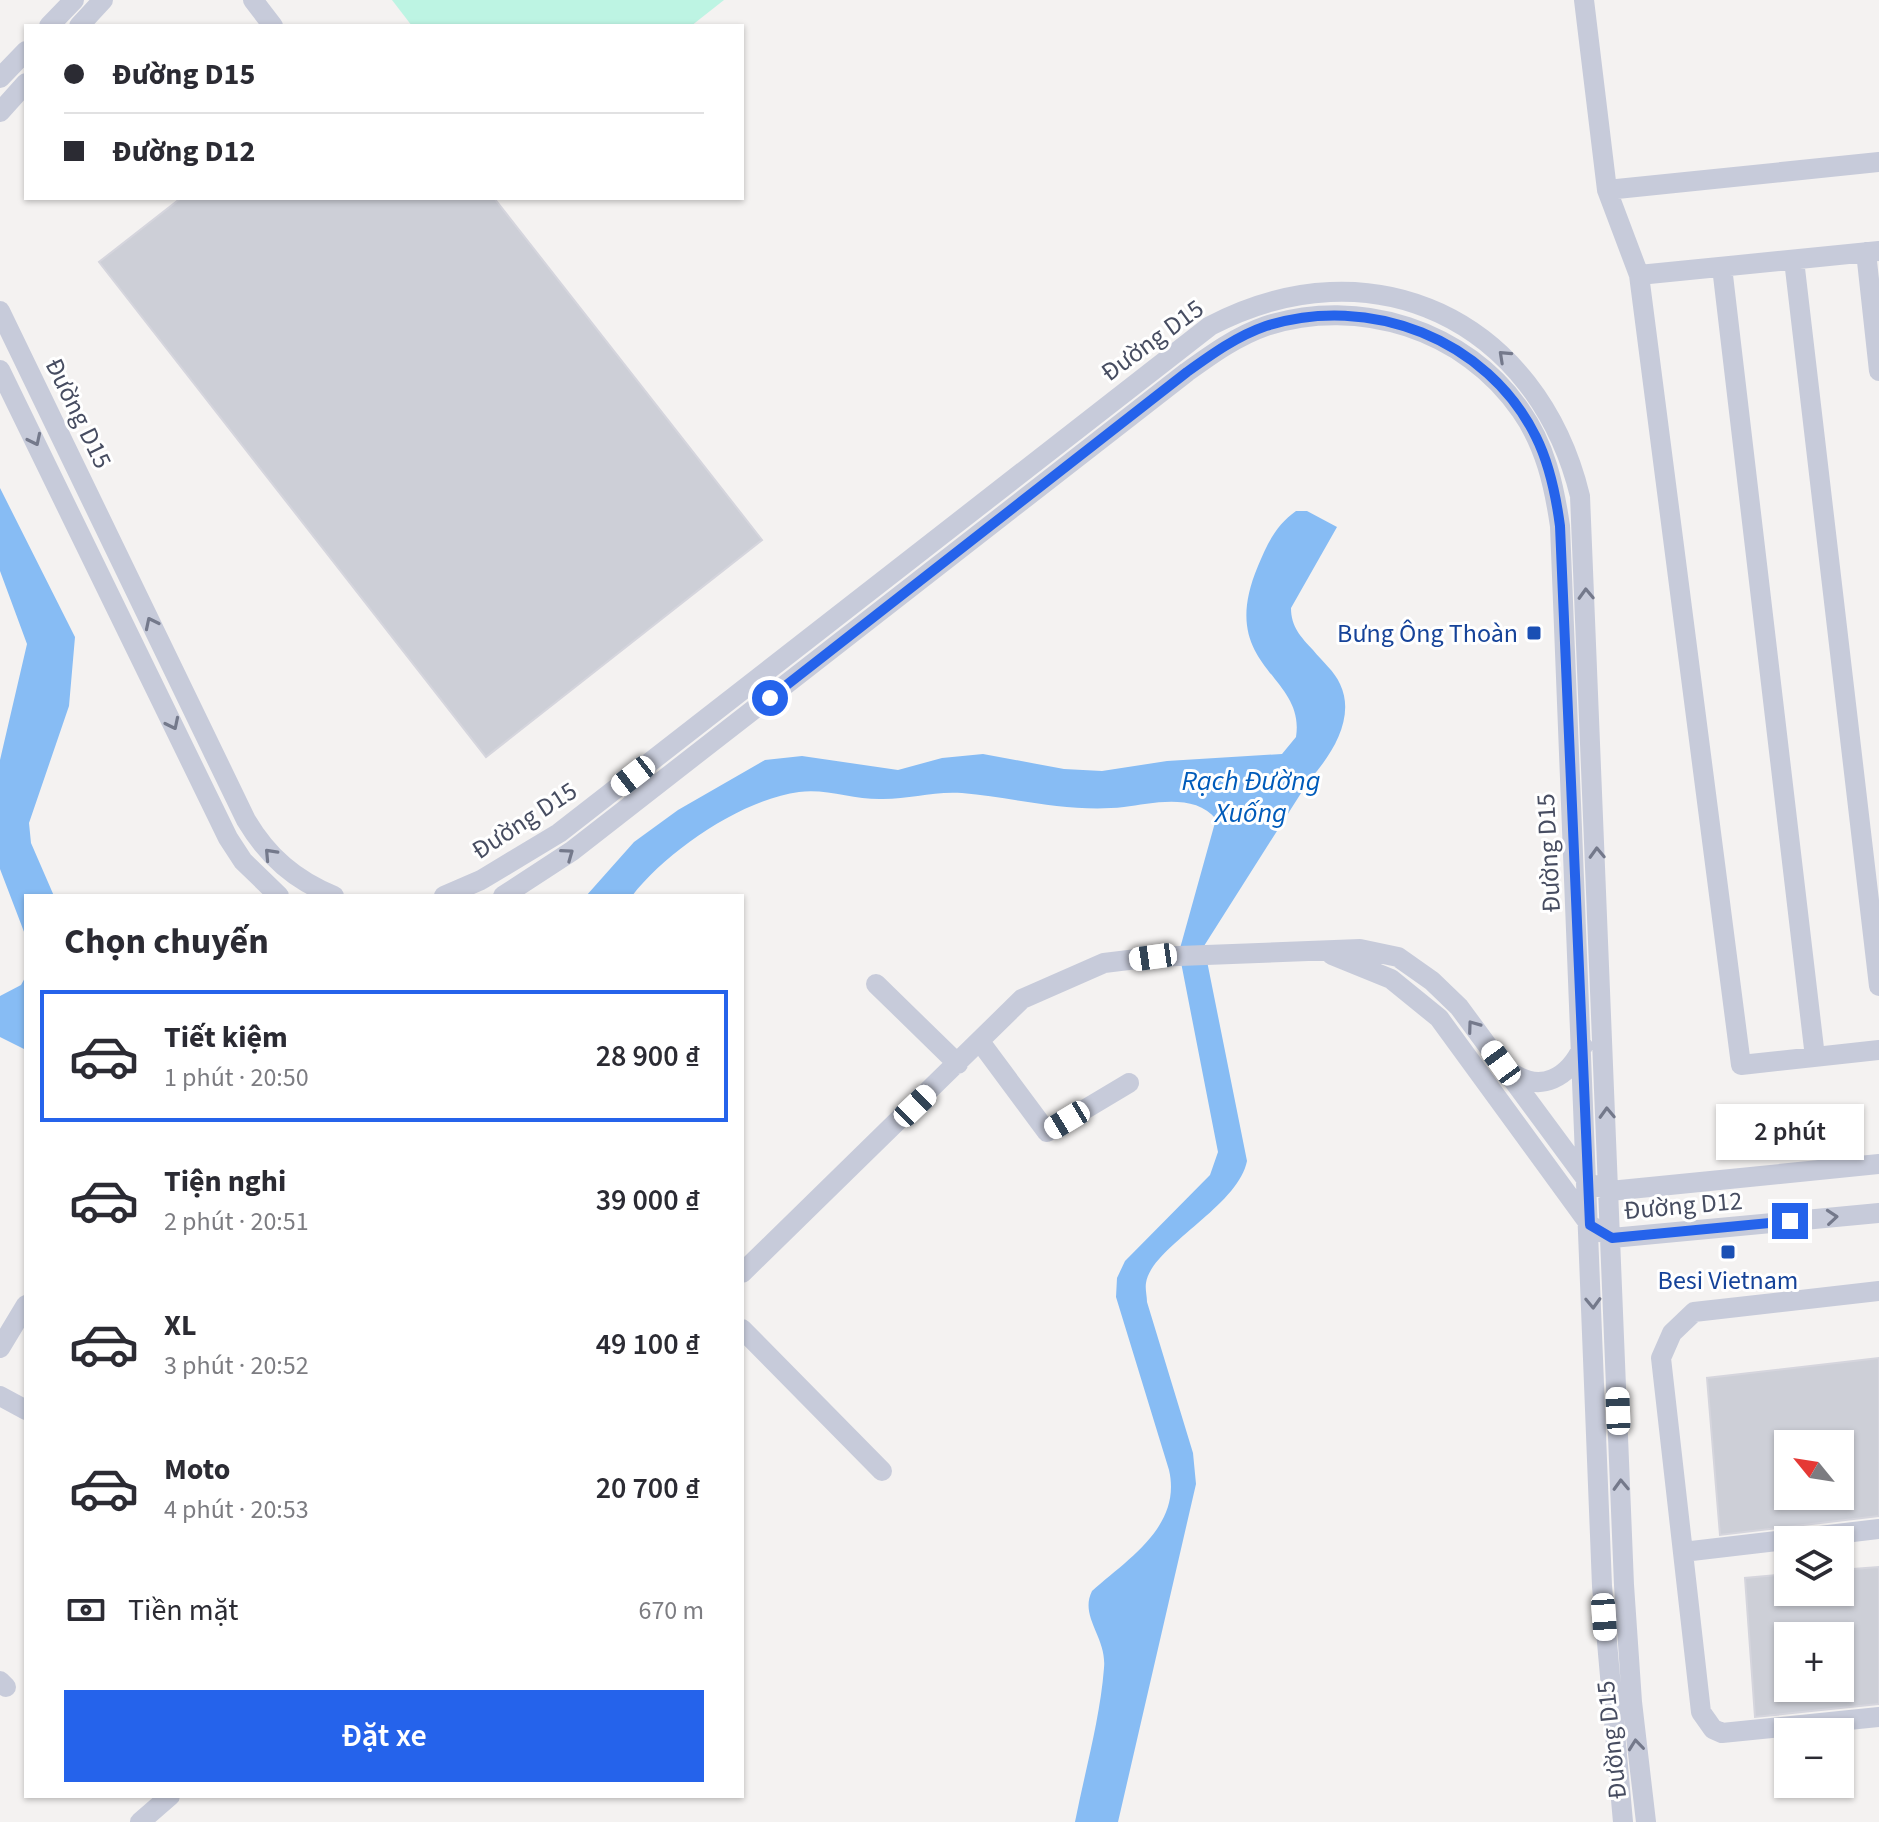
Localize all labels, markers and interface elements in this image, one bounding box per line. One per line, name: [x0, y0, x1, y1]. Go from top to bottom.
text: Đường D15: [112, 53, 255, 96]
text: Đường D12: [112, 130, 255, 173]
street label: Đường D15: [1093, 290, 1211, 390]
one-way arrow: [1499, 351, 1513, 365]
street label: Đường D15: [36, 352, 121, 475]
one-way arrow: [25, 431, 41, 446]
one-way arrow: [1578, 587, 1595, 600]
place label: Bưng Ông Thoàn: [1337, 615, 1518, 652]
one-way arrow: [145, 617, 161, 631]
marker: Bưng Ông Thoàn: [1525, 624, 1543, 642]
route start: [752, 680, 788, 716]
one-way arrow: [163, 715, 179, 730]
car: [607, 752, 659, 800]
water label: Rạch Đường Xuống: [1181, 761, 1321, 833]
street label: Đường D15: [464, 772, 584, 868]
street label: Đường D15: [1527, 793, 1570, 913]
one-way arrow: [1588, 846, 1605, 859]
one-way arrow: [265, 848, 279, 863]
one-way arrow: [560, 849, 574, 864]
text: Chọn chuyến: [64, 916, 269, 967]
car: [1128, 942, 1178, 972]
text: Tiết kiệm: [164, 1016, 288, 1059]
icon: car: [68, 1020, 140, 1092]
one-way arrow: [1469, 1020, 1483, 1035]
text: 28 900 ₫: [596, 1035, 700, 1078]
car: [1477, 1037, 1525, 1089]
text: 1 phút · 20:50: [164, 1059, 309, 1096]
car: [889, 1081, 941, 1131]
car: [1040, 1097, 1094, 1143]
callout: 2 phút: [1716, 1105, 1864, 1161]
one-way arrow: [1599, 1106, 1616, 1119]
text: 2 phút: [1754, 1113, 1826, 1150]
text: Tiện nghi: [164, 1160, 286, 1203]
icon: car: [68, 1164, 140, 1236]
text: 39 000 ₫: [596, 1179, 700, 1222]
street label: Đường D12: [1622, 1182, 1744, 1229]
text: 2 phút · 20:51: [164, 1203, 309, 1240]
route end: [1772, 1203, 1808, 1239]
one-way arrow: [1826, 1209, 1839, 1226]
marker: Besi Vietnam: [1719, 1243, 1737, 1261]
place label: Besi Vietnam: [1658, 1262, 1798, 1299]
one-way arrow: [1585, 1297, 1602, 1310]
text: XL: [164, 1304, 197, 1347]
icon: car: [68, 1308, 140, 1380]
text: 49 100 ₫: [596, 1323, 700, 1366]
text: 3 phút · 20:52: [164, 1347, 309, 1384]
car: [1605, 1387, 1631, 1435]
north arrow: [1774, 1430, 1854, 1510]
map controls: [1774, 1430, 1854, 1798]
text: Moto: [164, 1448, 230, 1491]
icon: car: [68, 1452, 140, 1524]
text: 20 700 ₫: [596, 1467, 700, 1510]
one-way arrow: [1612, 1478, 1629, 1491]
text: 4 phút · 20:53: [164, 1491, 309, 1528]
button: layers: [1774, 1526, 1854, 1606]
icon: cash: [64, 1588, 108, 1632]
text: Tiền mặt: [128, 1589, 238, 1632]
text: 670 m: [638, 1592, 704, 1629]
car: [1590, 1592, 1618, 1642]
button: +: [1774, 1622, 1854, 1702]
street label: Đường D15: [1587, 1679, 1636, 1801]
button: Đặt xe: [64, 1690, 704, 1782]
button: −: [1774, 1718, 1854, 1798]
one-way arrow: [1628, 1738, 1645, 1751]

